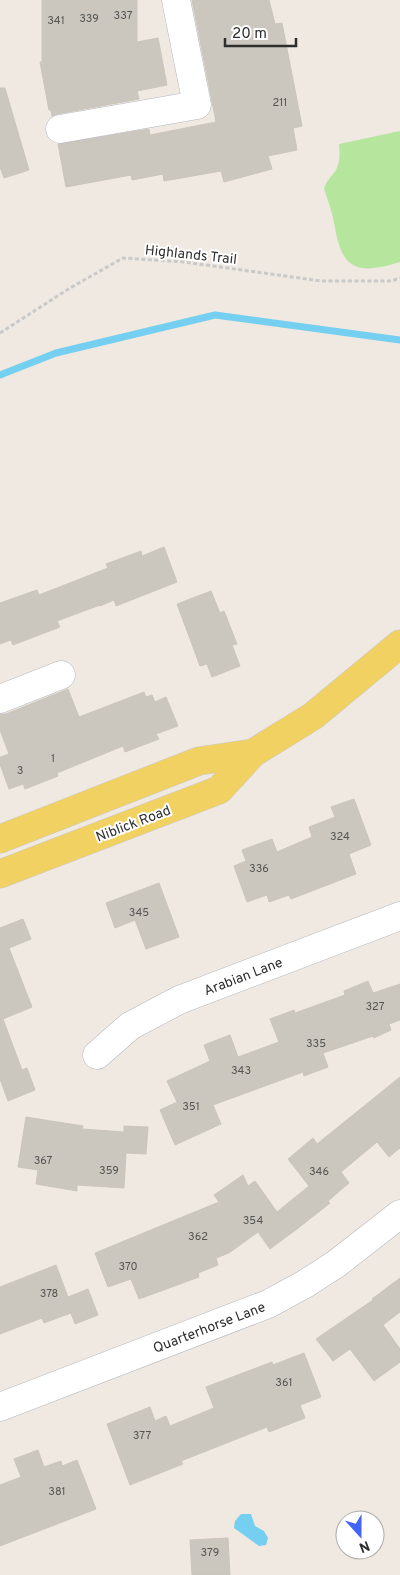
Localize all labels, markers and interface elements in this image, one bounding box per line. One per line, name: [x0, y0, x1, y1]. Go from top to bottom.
house number: 337: [114, 9, 133, 23]
house number: 339: [79, 12, 99, 26]
house number: 341: [47, 14, 65, 28]
scale bar: [225, 15, 296, 47]
text: 20 m: [232, 25, 267, 44]
house number: 211: [273, 96, 287, 110]
street label: Highlands Trail: [144, 242, 238, 269]
house number: 1: [51, 752, 55, 766]
house number: 3: [17, 764, 23, 778]
street label: Niblick Road: [94, 802, 173, 846]
house number: 324: [330, 830, 350, 844]
house number: 336: [249, 862, 269, 876]
house number: 345: [129, 906, 149, 920]
street label: Arabian Lane: [202, 955, 285, 1000]
house number: 327: [366, 1000, 385, 1014]
house number: 335: [306, 1037, 326, 1051]
house number: 343: [231, 1064, 251, 1078]
house number: 351: [182, 1100, 200, 1114]
house number: 367: [34, 1154, 53, 1168]
house number: 359: [99, 1164, 119, 1178]
house number: 346: [309, 1165, 329, 1179]
house number: 354: [243, 1214, 263, 1228]
house number: 362: [188, 1230, 208, 1244]
house number: 370: [119, 1260, 138, 1274]
house number: 378: [40, 1287, 58, 1301]
street label: Quarterhorse Lane: [151, 1299, 268, 1358]
house number: 361: [275, 1376, 293, 1390]
house number: 377: [133, 1429, 151, 1443]
house number: 381: [48, 1485, 66, 1499]
north arrow: [335, 1510, 385, 1560]
text: N: [356, 1536, 372, 1555]
house number: 379: [201, 1546, 219, 1560]

